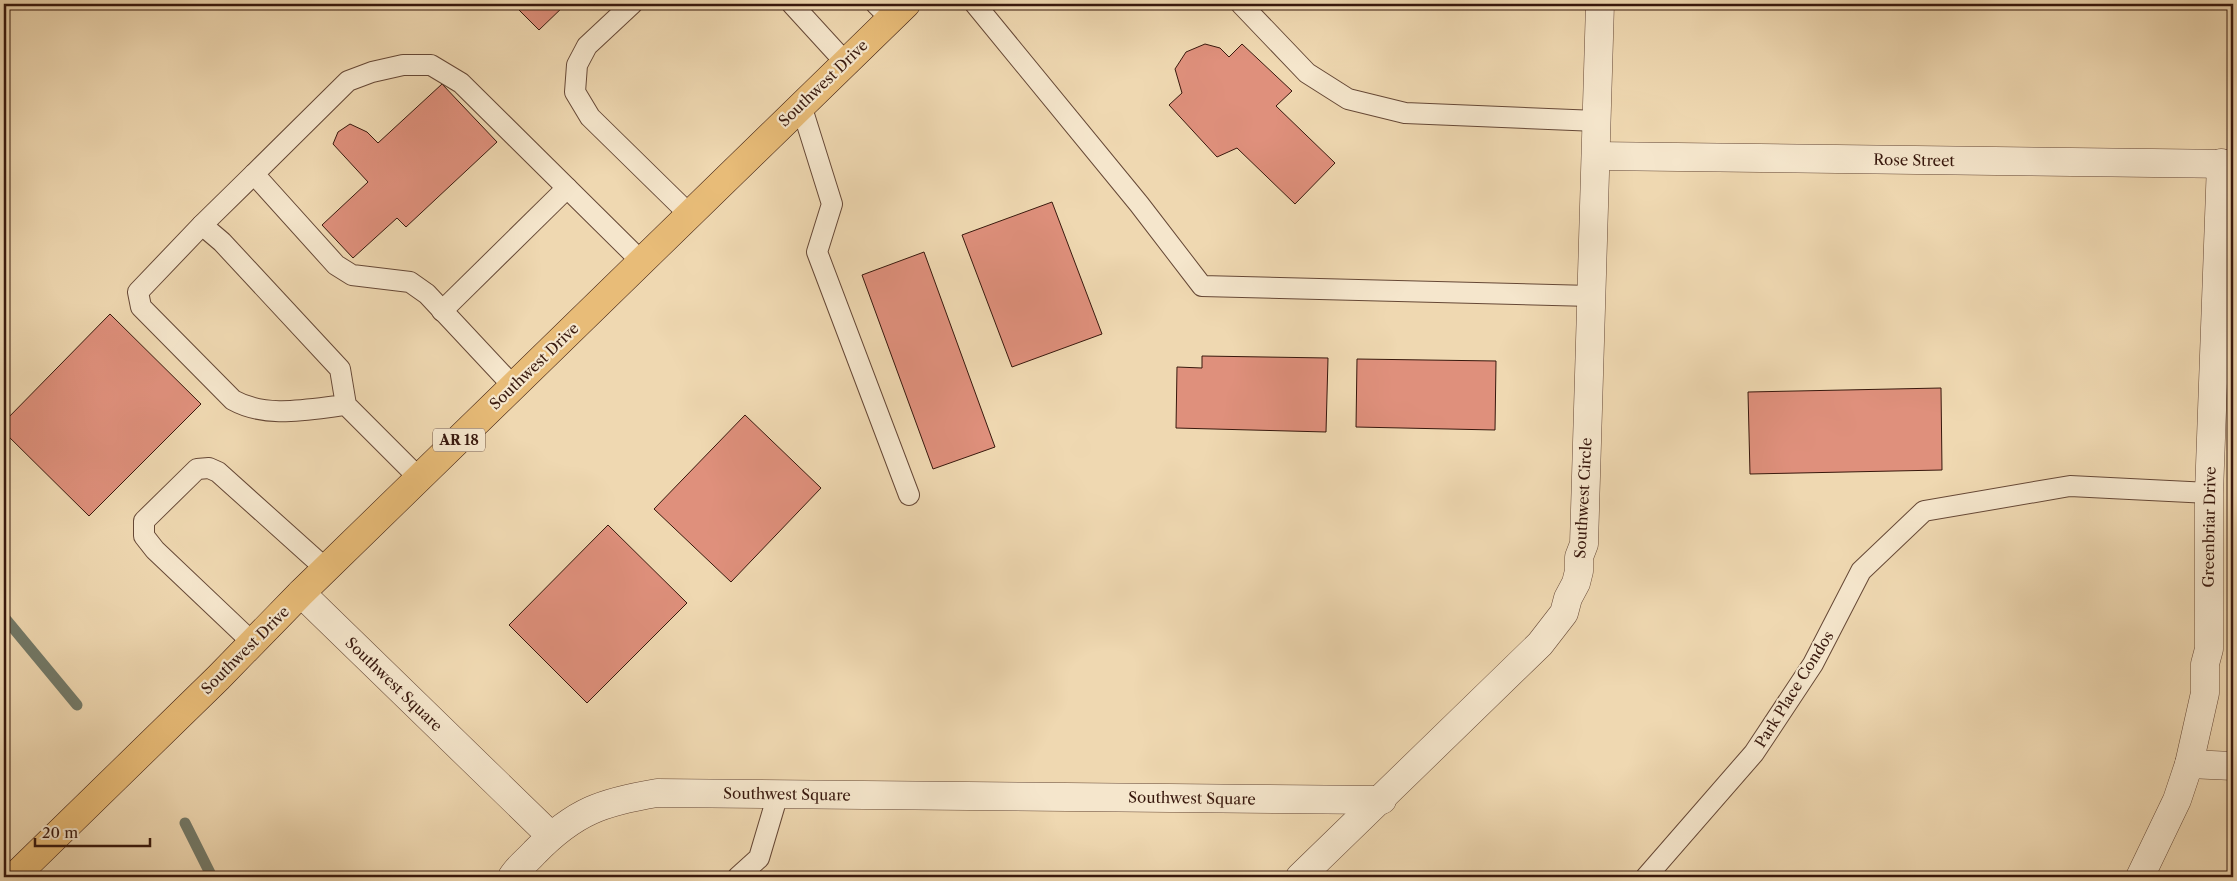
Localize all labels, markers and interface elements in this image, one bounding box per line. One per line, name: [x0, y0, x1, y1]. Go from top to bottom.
street label: Southwest Drive: [774, 36, 872, 130]
street label: Rose Street: [1873, 150, 1956, 170]
street label: Southwest Drive: [485, 319, 583, 413]
road number: AR 18: [433, 428, 485, 452]
street label: Southwest Circle: [1570, 437, 1596, 559]
street label: Greenbriar Drive: [2198, 466, 2220, 588]
street label: Southwest Drive: [197, 602, 293, 698]
street label: Park Place Condos: [1750, 627, 1838, 751]
street label: Southwest Square: [342, 633, 446, 735]
street label: Southwest Square: [723, 783, 851, 805]
street label: Southwest Square: [1128, 787, 1256, 809]
scale bar: [35, 816, 150, 848]
text: 20 m: [42, 823, 78, 842]

